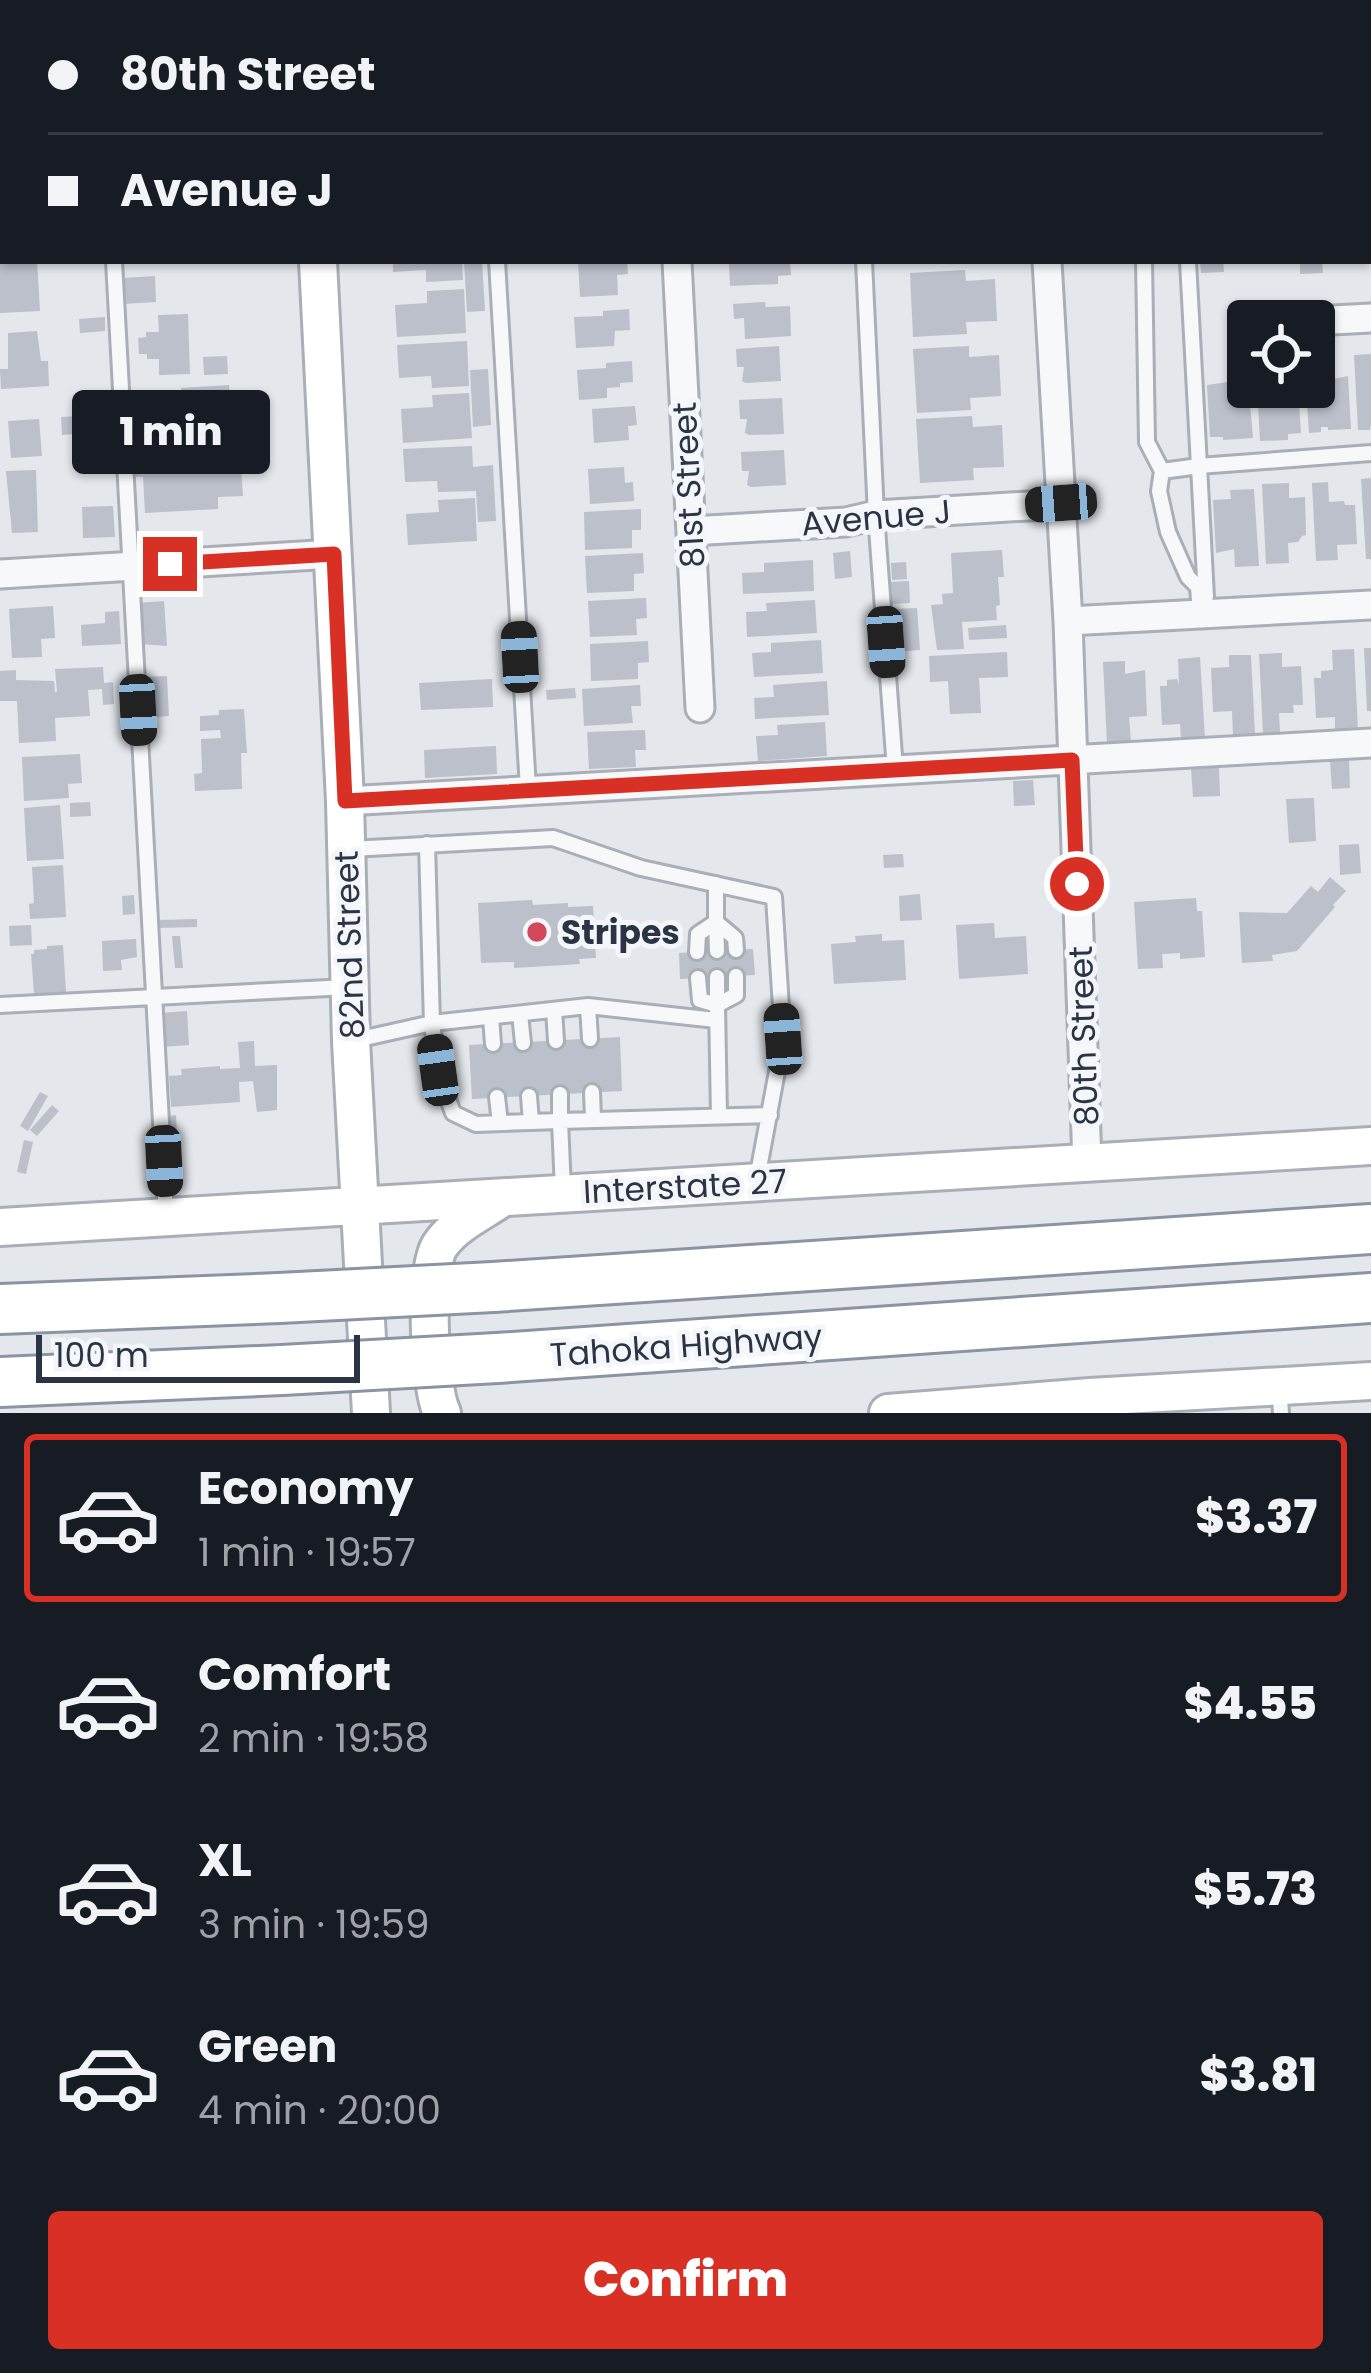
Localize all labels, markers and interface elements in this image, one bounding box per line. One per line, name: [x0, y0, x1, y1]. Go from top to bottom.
text: 80th Street: [120, 43, 376, 106]
text: Avenue J: [120, 159, 333, 222]
map controls: [1227, 300, 1335, 408]
button: locate: [1227, 300, 1335, 408]
callout: 1 min: [71, 390, 269, 474]
street label: 81st Street: [661, 401, 716, 569]
text: 1 min: [120, 404, 222, 459]
car: [1024, 483, 1098, 523]
street label: Avenue J: [799, 488, 953, 547]
route end: [143, 537, 197, 591]
car: [866, 605, 906, 679]
car: [500, 620, 540, 694]
car: [118, 673, 158, 747]
street label: 82nd Street: [323, 850, 376, 1040]
route start: [1050, 857, 1104, 911]
place label: Stripes: [561, 909, 680, 956]
marker: Stripes: [524, 919, 550, 945]
street label: 80th Street: [1057, 945, 1110, 1127]
car: [763, 1002, 803, 1076]
car: [415, 1032, 461, 1108]
car: [144, 1124, 184, 1198]
street label: Interstate 27: [582, 1158, 788, 1215]
street label: Tahoka Highway: [548, 1313, 824, 1378]
scale bar: [36, 1329, 360, 1382]
text: 100 m: [54, 1332, 149, 1379]
text: Economy: [198, 1457, 413, 1520]
icon: car: [54, 1464, 162, 1572]
text: $3.37: [1195, 1486, 1317, 1549]
text: 1 min · 19:57: [198, 1525, 416, 1580]
text: Comfort: [198, 1643, 391, 1706]
icon: car: [54, 1650, 162, 1758]
text: $4.55: [1184, 1672, 1317, 1735]
text: 2 min · 19:58: [198, 1711, 429, 1766]
text: XL: [198, 1829, 252, 1892]
icon: car: [54, 1836, 162, 1944]
text: $5.73: [1193, 1858, 1317, 1921]
text: 3 min · 19:59: [198, 1897, 430, 1952]
text: Green: [198, 2015, 337, 2078]
icon: car: [54, 2022, 162, 2130]
text: $3.81: [1199, 2044, 1317, 2107]
text: 4 min · 20:00: [198, 2083, 441, 2138]
button: Confirm: [48, 2211, 1323, 2349]

